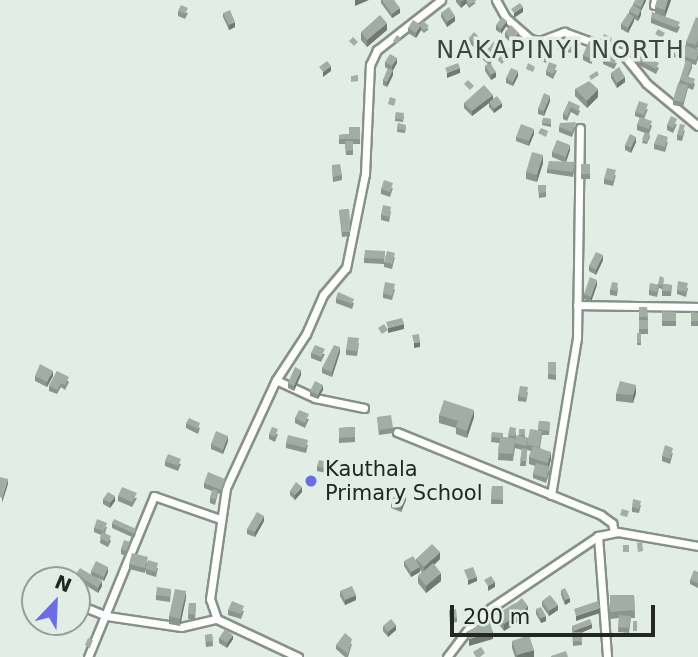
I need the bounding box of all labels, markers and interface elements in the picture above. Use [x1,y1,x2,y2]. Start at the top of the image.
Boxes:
district label: NAKAPINYI NORTH [438,37,684,65]
place label: Kauthala Primary School [325,456,483,506]
marker: Kauthala Primary School [303,473,319,489]
north arrow [21,566,91,636]
text: N [52,570,75,597]
scale bar [453,590,658,634]
text: 200 m [463,605,530,629]

